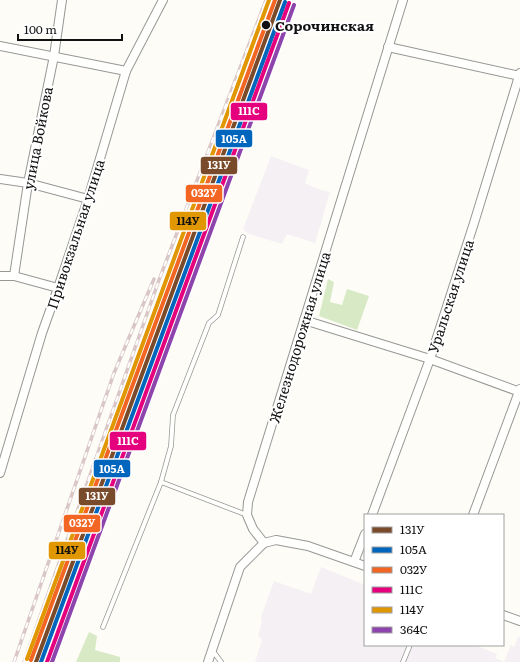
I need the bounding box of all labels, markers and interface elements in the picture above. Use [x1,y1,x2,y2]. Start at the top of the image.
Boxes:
place label: Сорочинская [275,15,374,35]
scale bar [18,16,122,42]
marker: Сорочинская [260,19,272,31]
text: 100 m [24,20,57,38]
street label: улица Войкова [17,84,57,191]
line badge: 111С [230,102,268,121]
text: 111С [238,102,260,118]
line badge: 105А [215,129,253,148]
text: 105А [221,130,247,146]
street label: Привокзальная улица [41,156,109,312]
line badge: 131У [200,156,238,175]
text: 131У [208,156,231,172]
line badge: 032У [185,184,223,203]
text: 032У [191,184,217,200]
line badge: 114У [169,211,207,231]
text: 114У [177,212,200,228]
street label: Уральская улица [422,236,478,355]
street label: Железнодорожная улица [263,248,335,425]
line badge: 111С [109,431,147,451]
text: 111С [117,432,139,448]
line badge: 105А [93,459,131,478]
text: 105А [99,460,125,476]
line badge: 131У [78,487,116,506]
text: 131У [86,487,109,503]
line badge: 032У [63,514,101,533]
text: 032У [69,514,95,530]
legend [364,514,504,646]
text: 131У [400,520,425,538]
text: 105А [400,540,427,558]
line badge: 114У [48,541,86,560]
text: 114У [56,541,79,557]
text: 032У [400,560,428,578]
text: 111С [400,580,423,598]
text: 114У [400,600,425,618]
text: 364С [400,620,428,638]

